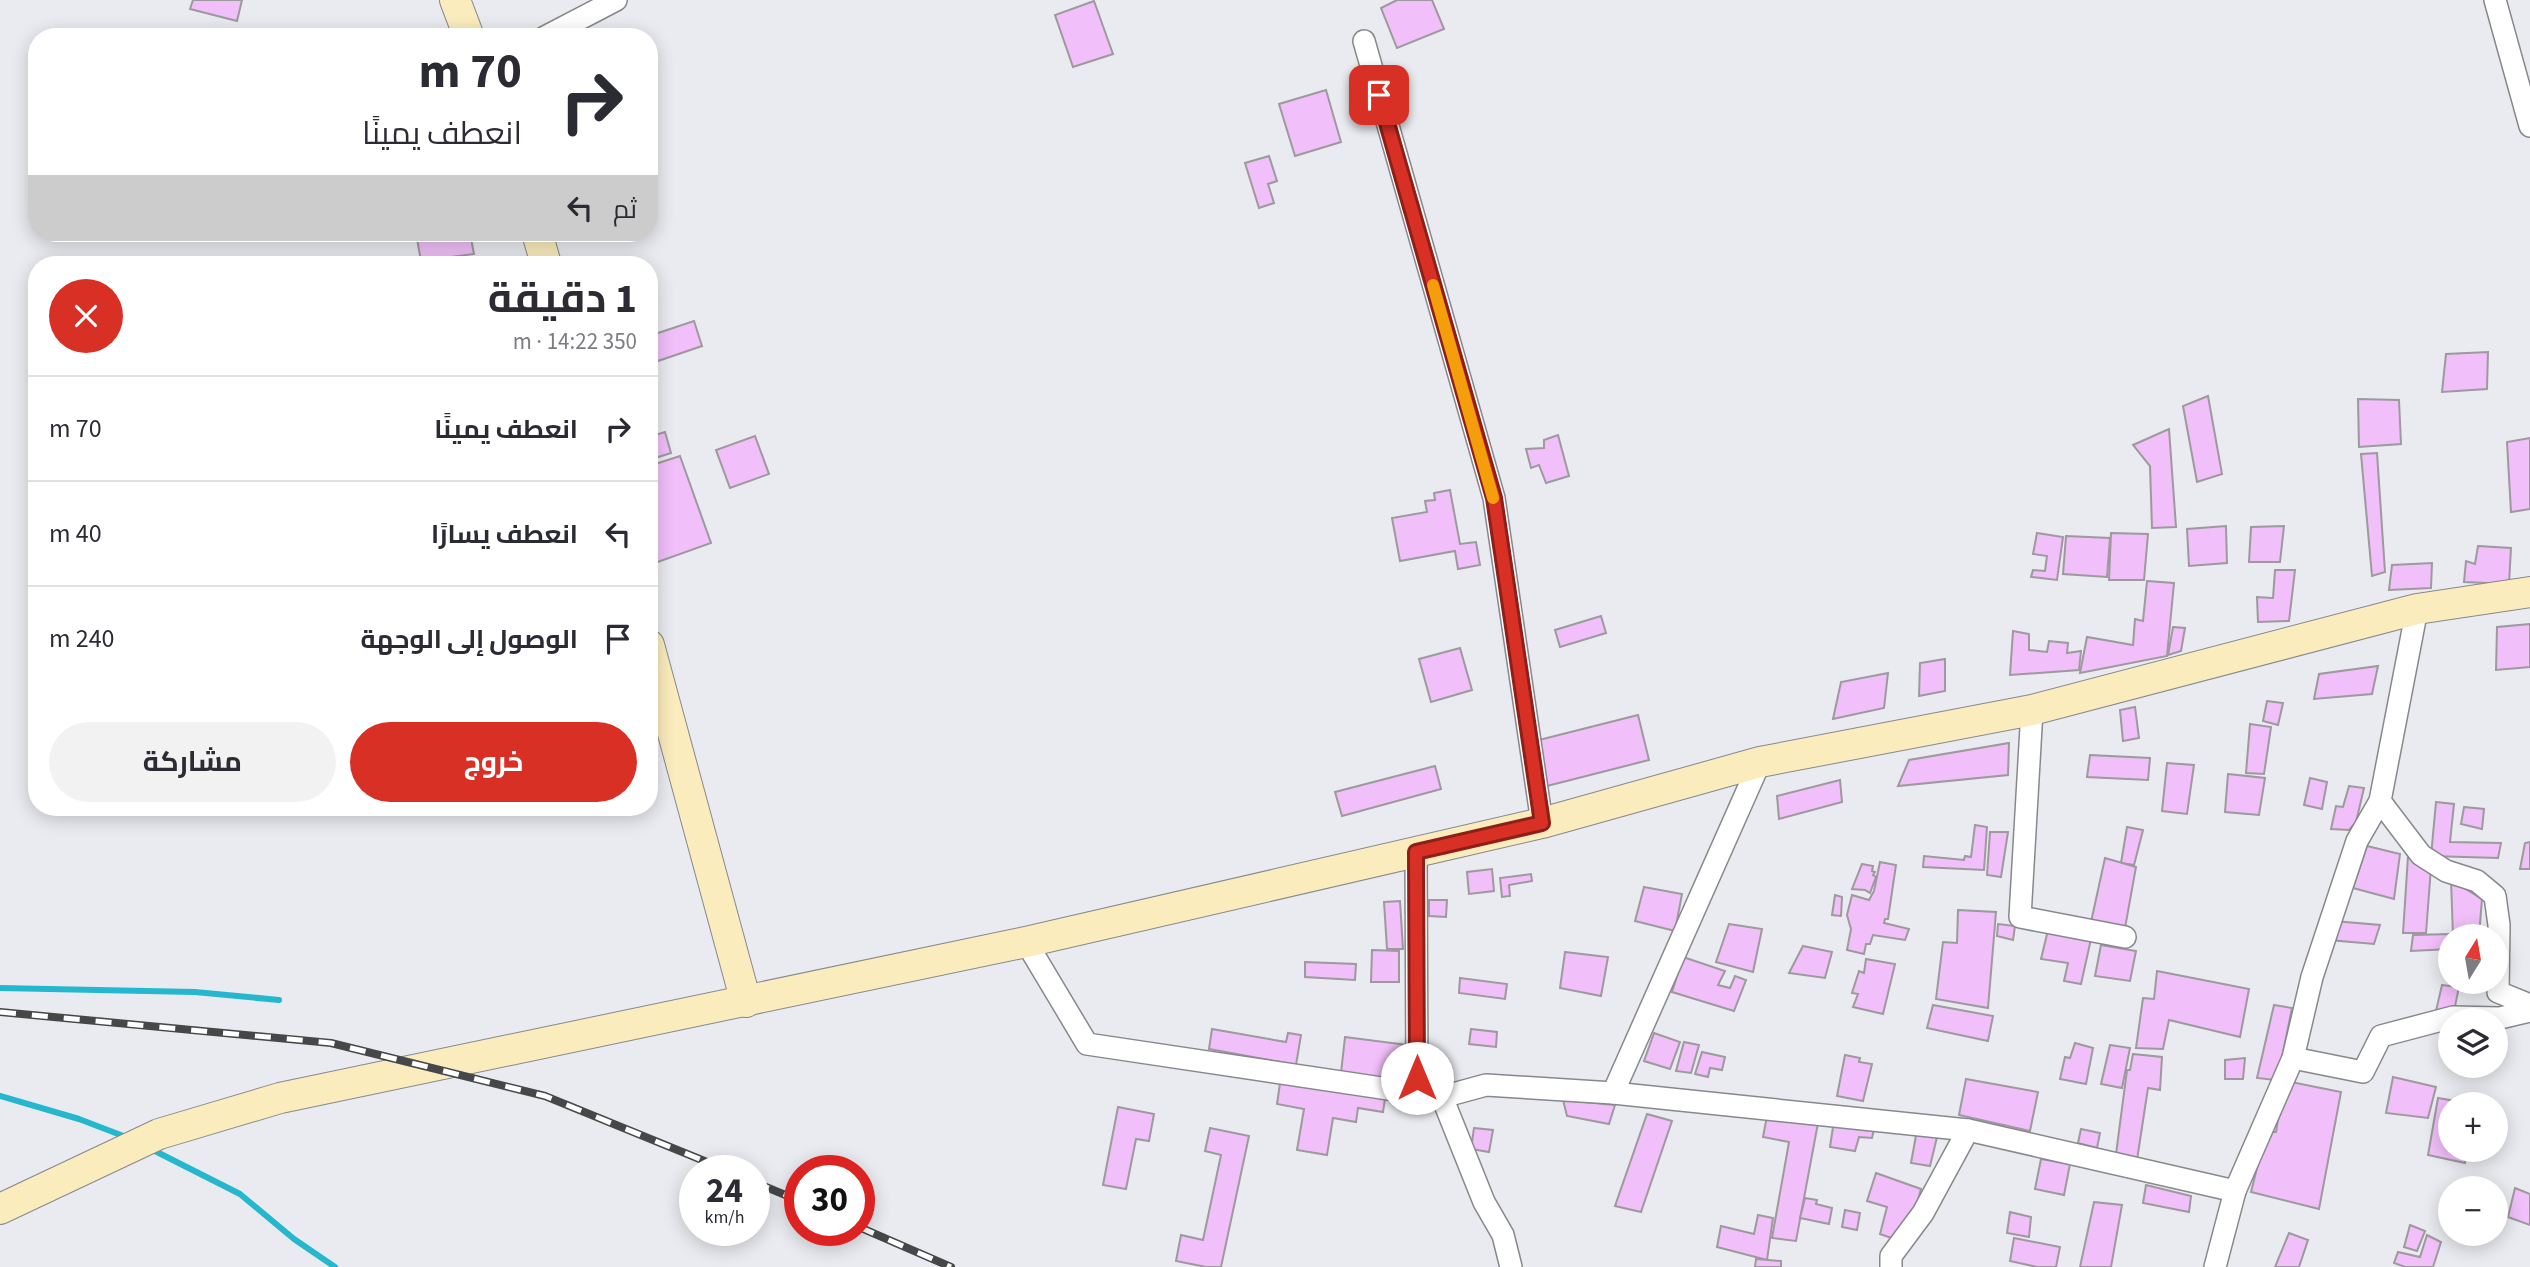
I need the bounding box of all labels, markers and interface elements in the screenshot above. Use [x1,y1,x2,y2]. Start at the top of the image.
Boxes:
text: 70 m [418,37,522,107]
icon: right [546,56,637,147]
pin [1349,65,1409,125]
icon: arrive [1360,76,1398,114]
text: انعطف يمينًا [362,111,522,157]
icon: left [561,189,599,227]
text: ثم [613,191,637,228]
text: 1 دقيقة [488,269,637,329]
button: close [49,279,123,353]
text: 350 m · 14:22 [513,325,637,358]
text: 70 m [49,410,102,447]
icon: right [599,410,637,448]
text: انعطف يمينًا [434,411,578,448]
text: 40 m [49,515,102,552]
icon: left [599,515,637,553]
text: انعطف يسارًا [431,516,578,553]
text: 240 m [49,620,115,657]
icon: arrive [599,620,637,658]
text: الوصول إلى الوجهة [360,621,578,658]
button: مشاركة [49,722,336,802]
button: خروج [350,722,637,802]
north arrow [2438,924,2508,994]
map controls [2438,924,2508,1246]
button: layers [2438,1008,2508,1078]
position arrow [1380,1041,1454,1115]
button: + [2438,1092,2508,1162]
speed limit sign: 30 [784,1155,875,1246]
text: 24 [706,1166,743,1216]
button: − [2438,1176,2508,1246]
text: km/h [705,1205,744,1230]

